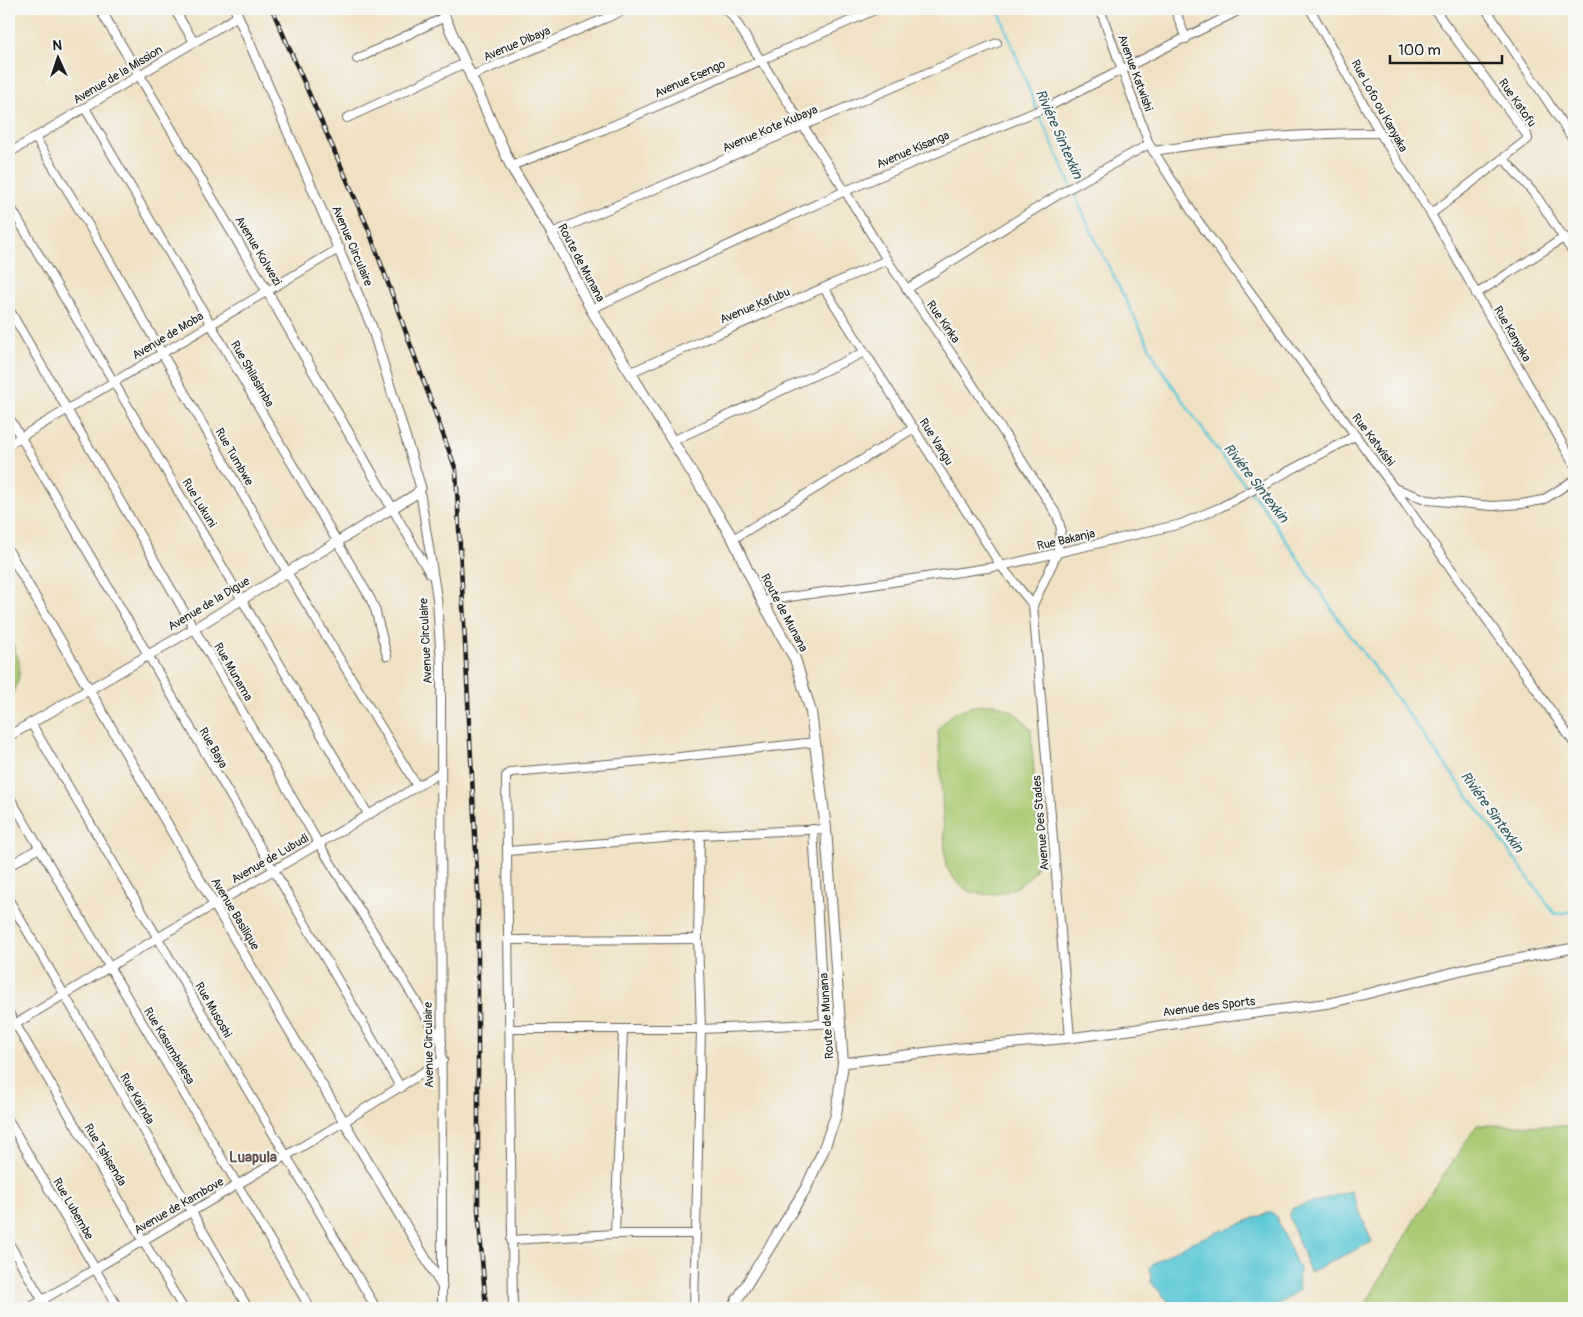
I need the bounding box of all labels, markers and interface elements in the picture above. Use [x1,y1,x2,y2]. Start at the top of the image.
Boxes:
street label: Avenue Dibaya [481,23,553,65]
north arrow [32,32,82,82]
scale bar [1390,32,1503,64]
street label: Avenue Katwishi [1114,33,1156,113]
text: N [52,37,63,54]
text: 100 m [1398,41,1441,60]
street label: Avenue de la Mission [71,42,166,108]
street label: Avenue Esengo [652,56,728,101]
street label: Rue Lofo ou Kanyaka [1347,57,1411,155]
street label: Rue Katofu [1495,76,1539,130]
water label: Riviére Sintexkin [1032,87,1087,182]
street label: Avenue Kote Kubaya [720,102,820,156]
street label: Avenue Kisanga [874,128,952,172]
street label: Avenue Circulaire [328,203,376,289]
street label: Avenue Kolwezi [231,214,285,288]
street label: Route de Munana [554,221,608,305]
street label: Avenue Kafubu [718,285,792,327]
street label: Rue Kinka [923,298,963,346]
street label: Rue Kanyaka [1490,303,1534,365]
street label: Avenue de Moba [130,309,207,363]
street label: Rue Shilasimba [227,338,277,410]
street label: Rue Katwishi [1348,411,1398,469]
street label: Rue Vangu [916,416,956,468]
street label: Rue Tumbwe [211,426,257,489]
water label: Riviére Sintexkin [1220,440,1293,527]
street label: Rue Lukuni [179,476,219,530]
street label: Rue Bakanja [1035,526,1097,554]
street label: Route de Munana [757,571,811,655]
street label: Avenue de la Digue [165,574,253,634]
street label: Avenue Circulaire [416,598,436,684]
street label: Rue Munama [210,640,256,704]
street label: Rue Baya [195,725,231,771]
water label: Riviére Sintexkin [1457,768,1528,857]
street label: Avenue Des Stades [1029,774,1053,871]
street label: Avenue de Lubudi [229,831,311,887]
street label: Avenue Basilique [207,875,263,953]
street label: Route de Munana [816,972,837,1060]
street label: Rue Musoshi [191,980,235,1040]
street label: Avenue des Sports [1162,994,1257,1020]
street label: Avenue Circulaire [421,1002,437,1088]
street label: Rue Kasumbalesa [140,1005,198,1087]
street label: Rue Kaïnda [116,1071,158,1128]
street label: Rue Tshisenda [81,1121,130,1189]
district label: Luapula [229,1148,277,1167]
street label: Avenue de Kambove [131,1174,227,1238]
street label: Rue Lubembe [49,1176,97,1242]

